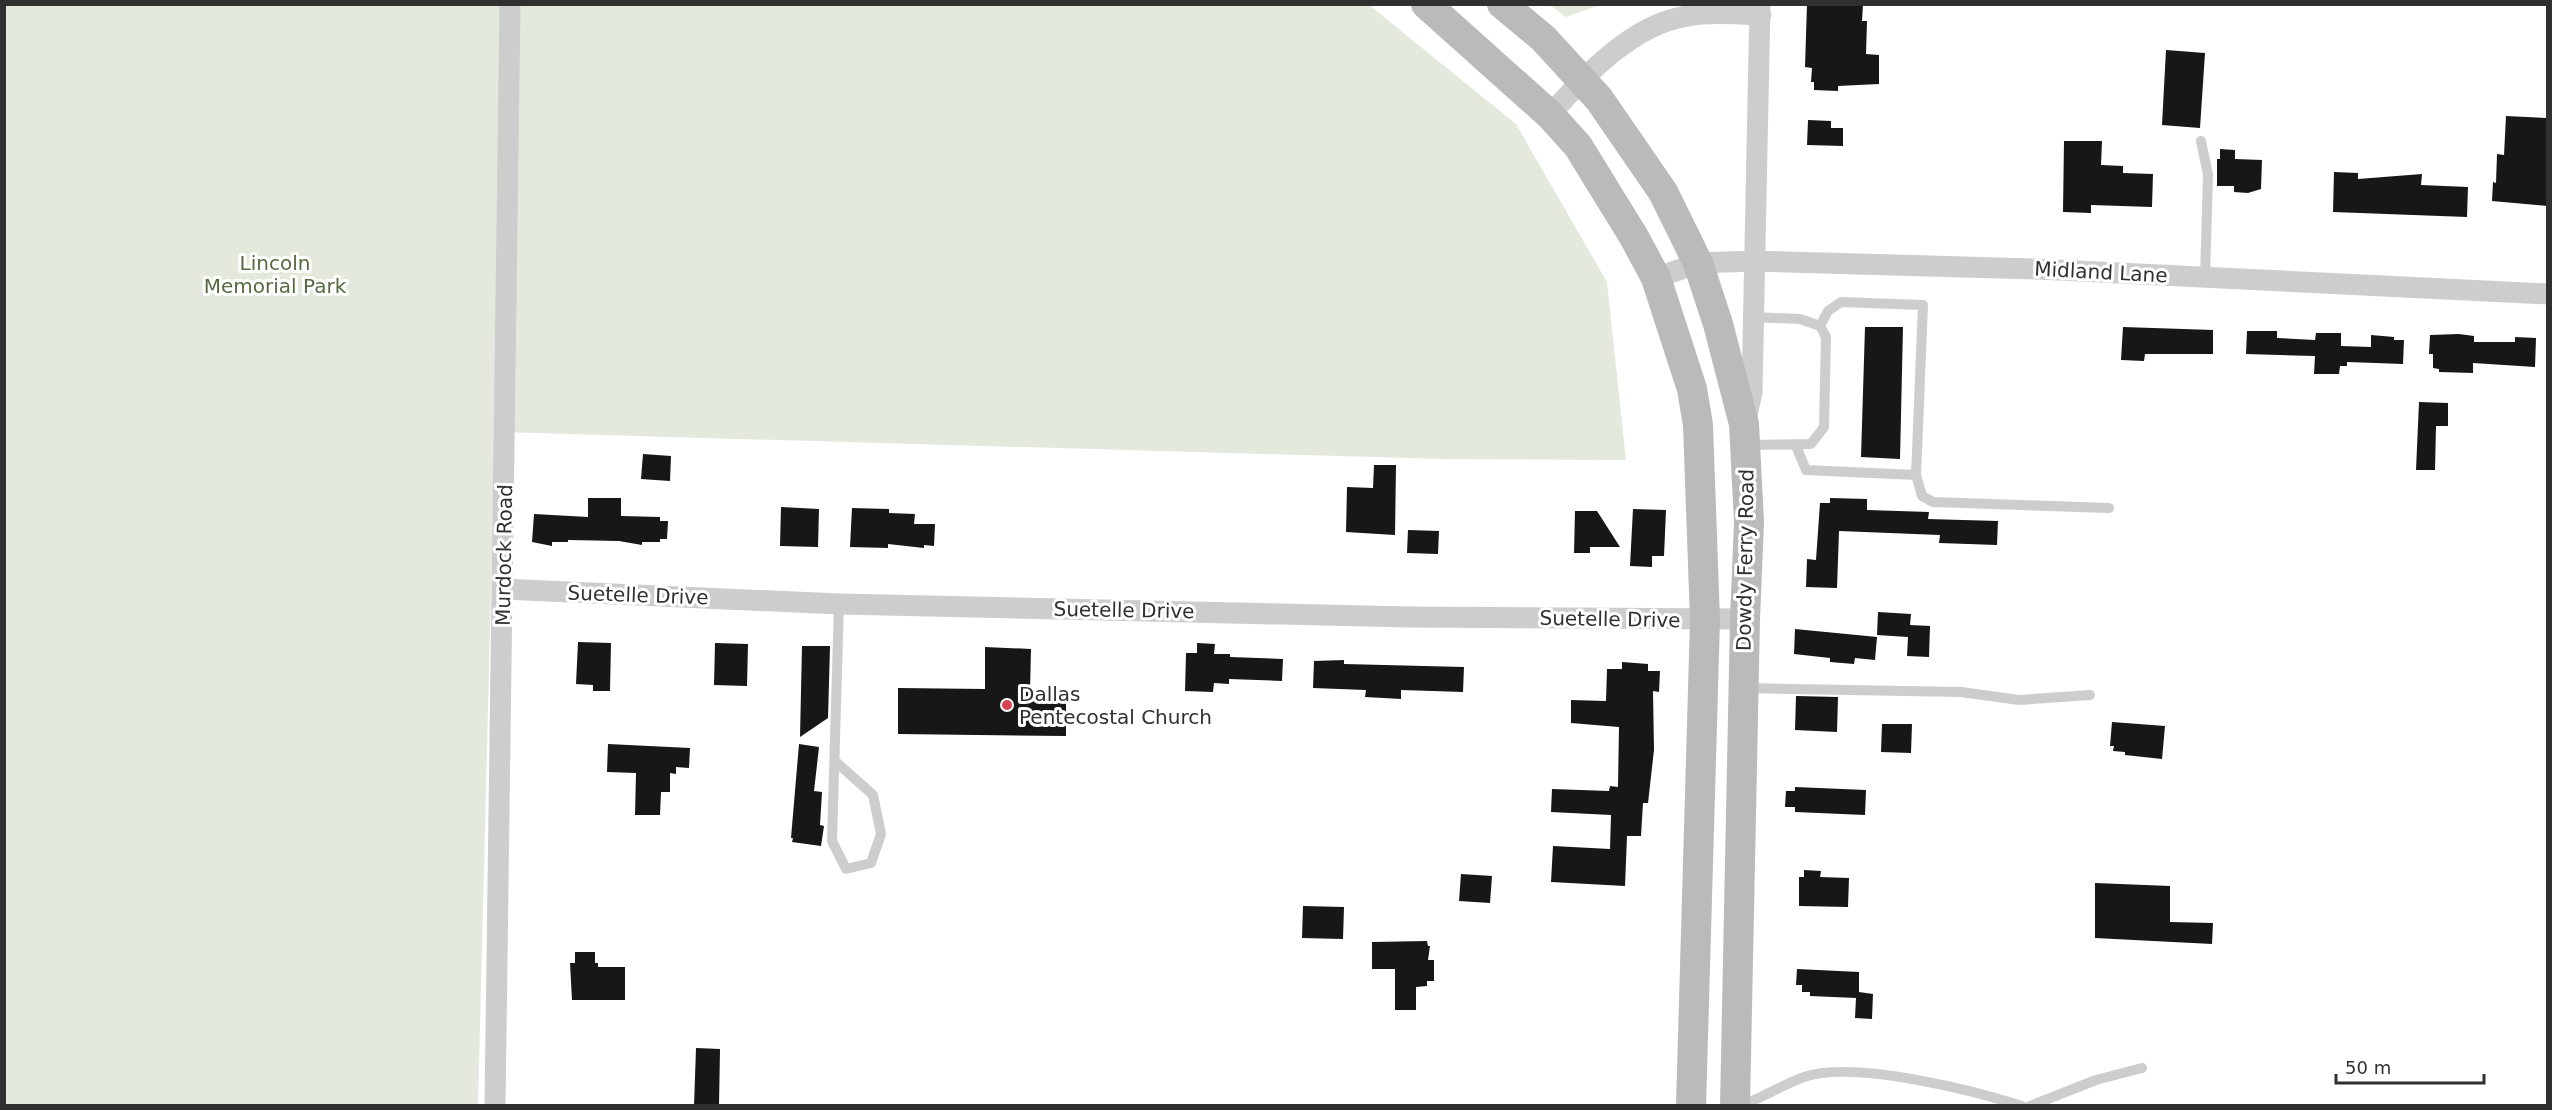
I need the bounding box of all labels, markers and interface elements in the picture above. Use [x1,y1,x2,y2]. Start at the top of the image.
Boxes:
park label: Lincoln Memorial Park [204,251,347,298]
street label: Midland Lane [2034,257,2168,287]
street label: Dowdy Ferry Road [1731,469,1759,651]
street label: Murdock Road [491,484,517,626]
street label: Suetelle Drive [567,581,709,609]
street label: Suetelle Drive [1053,597,1195,623]
street label: Suetelle Drive [1539,606,1681,632]
place label: Dallas Pentecostal Church [1019,682,1212,729]
marker: Dallas Pentecostal Church [1000,698,1014,712]
scale bar [2336,1047,2484,1085]
text: 50 m [2345,1057,2391,1078]

